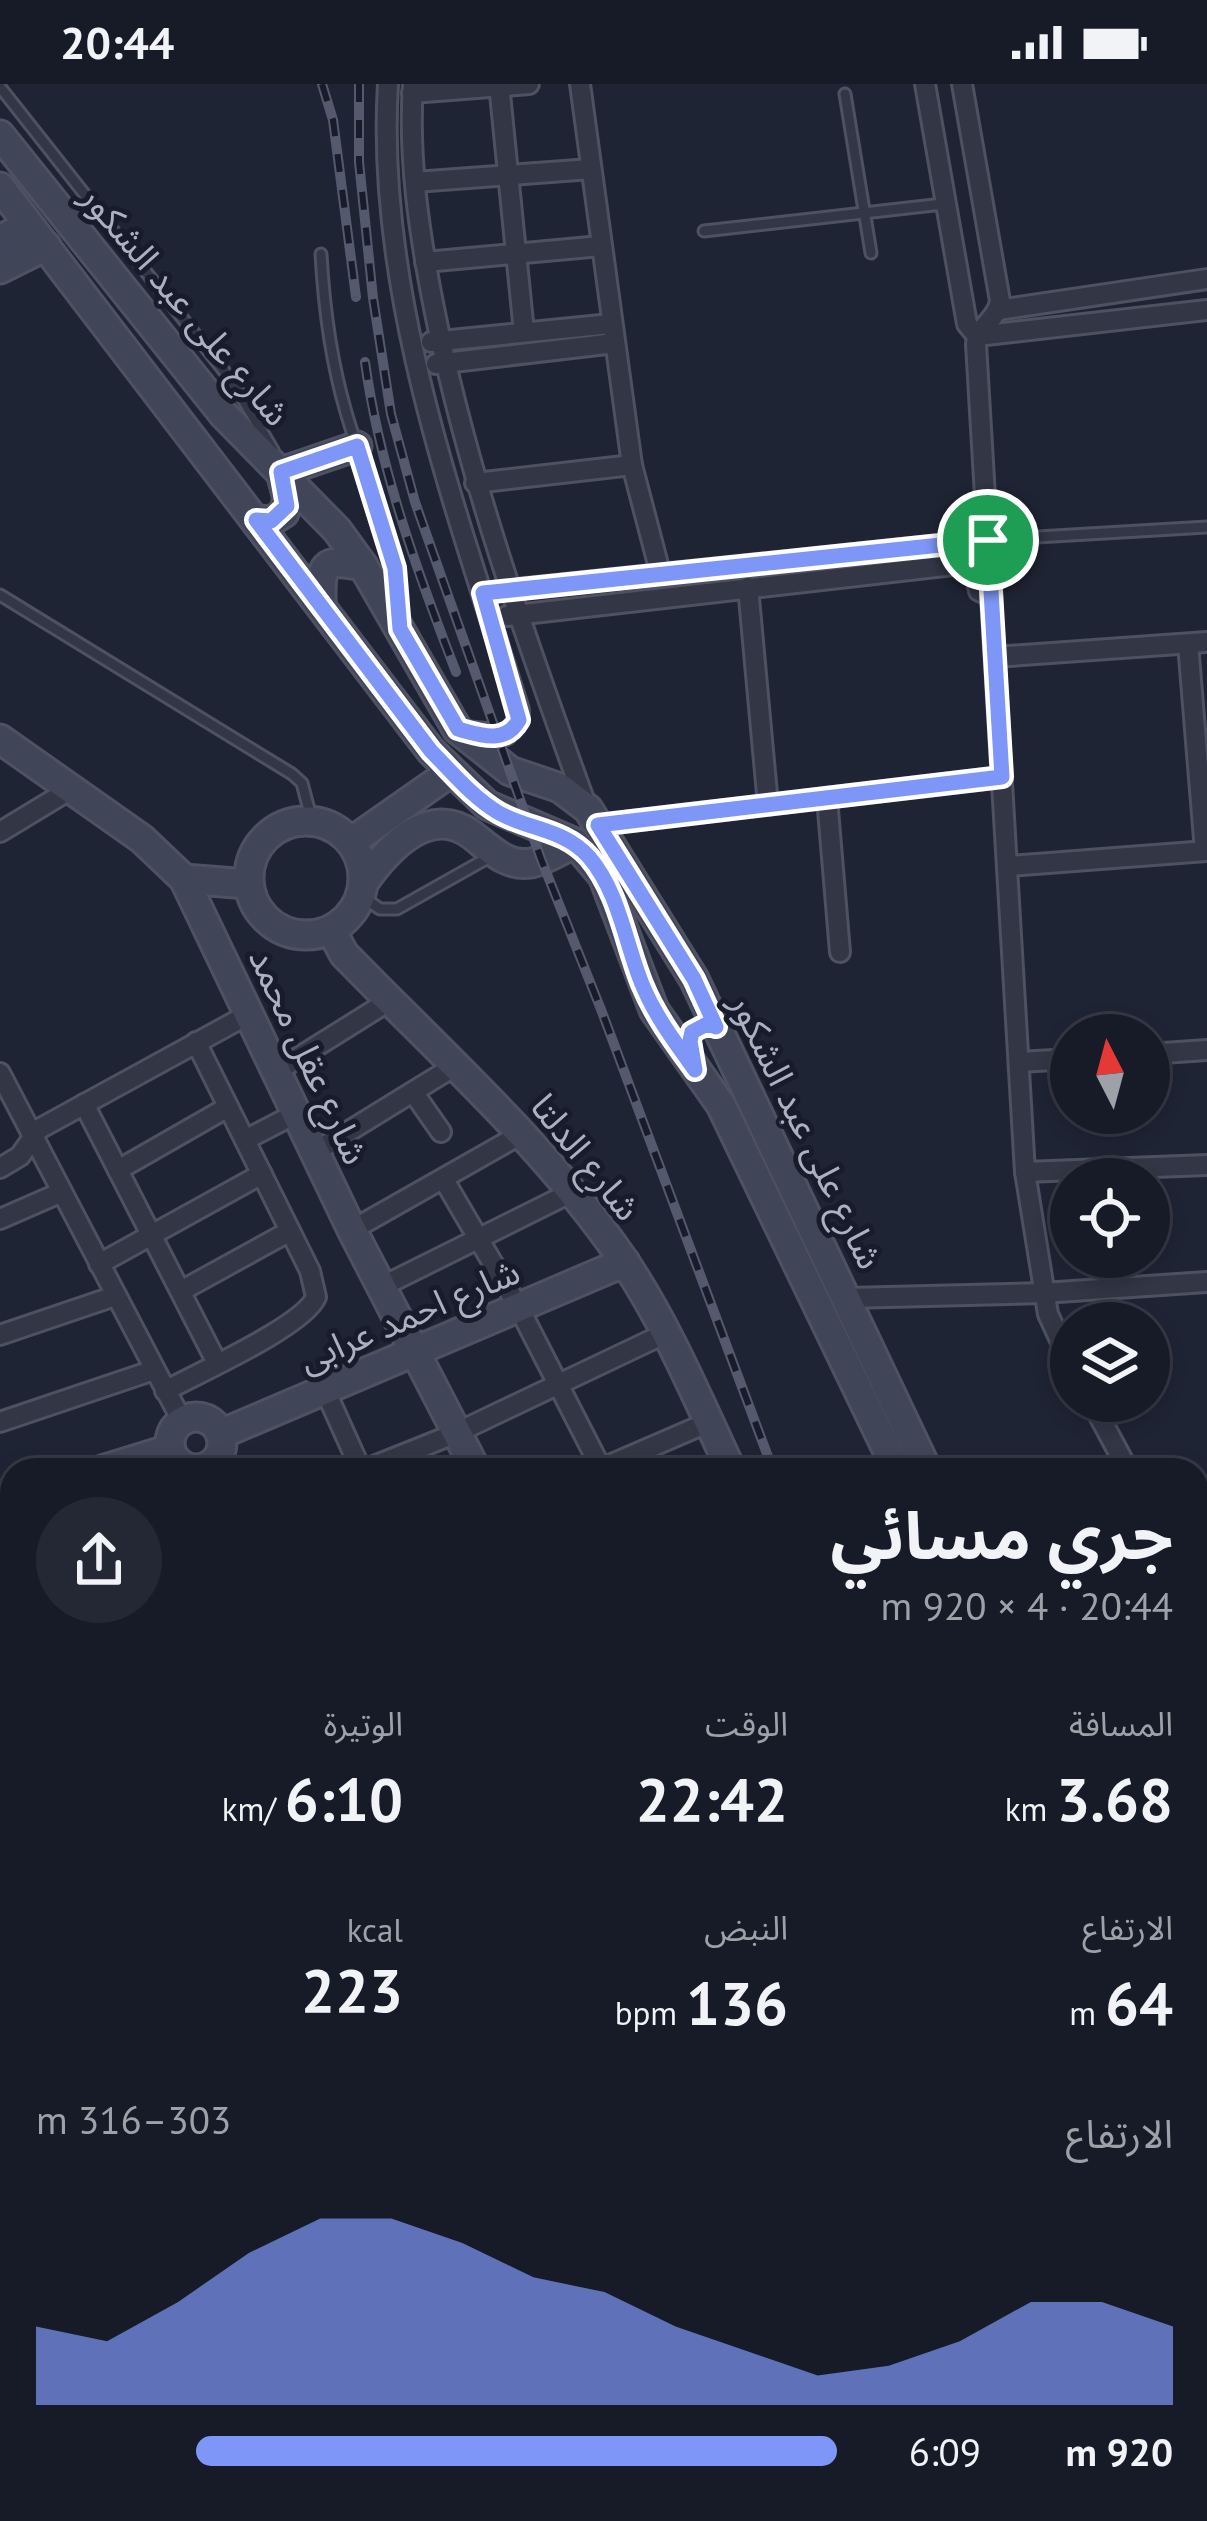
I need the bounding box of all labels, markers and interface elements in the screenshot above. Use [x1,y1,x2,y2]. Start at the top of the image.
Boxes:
text: 20:44 [60,13,174,71]
street label: شارع على عبد الشكور [68,173,301,438]
pin [937,489,1039,591]
icon: arrive [955,507,1021,573]
street label: شارع عقل محمد [235,940,380,1173]
street label: شارع على عبد الشكور [716,984,895,1278]
north arrow [1050,1014,1170,1134]
map controls [1050,1014,1170,1422]
street label: شارع الدلتا [518,1084,652,1232]
button: locate [1050,1158,1170,1278]
street label: شارع احمد عرابى [291,1247,528,1386]
button: layers [1050,1302,1170,1422]
text: جري مسائي [831,1492,1173,1577]
button: share [36,1497,162,1623]
text: 20:44 · 4 × 920 m [881,1580,1173,1631]
text: الوتيرة [324,1702,403,1745]
text: الوقت [705,1702,788,1745]
text: المسافة [1069,1702,1173,1745]
text: 6:10 [285,1760,403,1838]
text: 22:42 [636,1760,788,1838]
text: 3.68 [1056,1760,1173,1838]
text: /km [222,1787,285,1830]
text: km [1005,1787,1056,1830]
text: النبض [704,1906,788,1949]
text: الارتفاع [1082,1906,1173,1949]
text: kcal [347,1908,403,1951]
text: 223 [301,1951,403,2029]
text: 136 [686,1964,788,2042]
text: 64 [1105,1964,1173,2042]
text: bpm [615,1991,686,2034]
text: m [1069,1991,1105,2034]
text: 303–316 m [36,2094,231,2145]
text: الارتفاع [1066,2108,1173,2159]
text: 6:09 [909,2426,981,2477]
text: 920 m [1065,2426,1173,2477]

